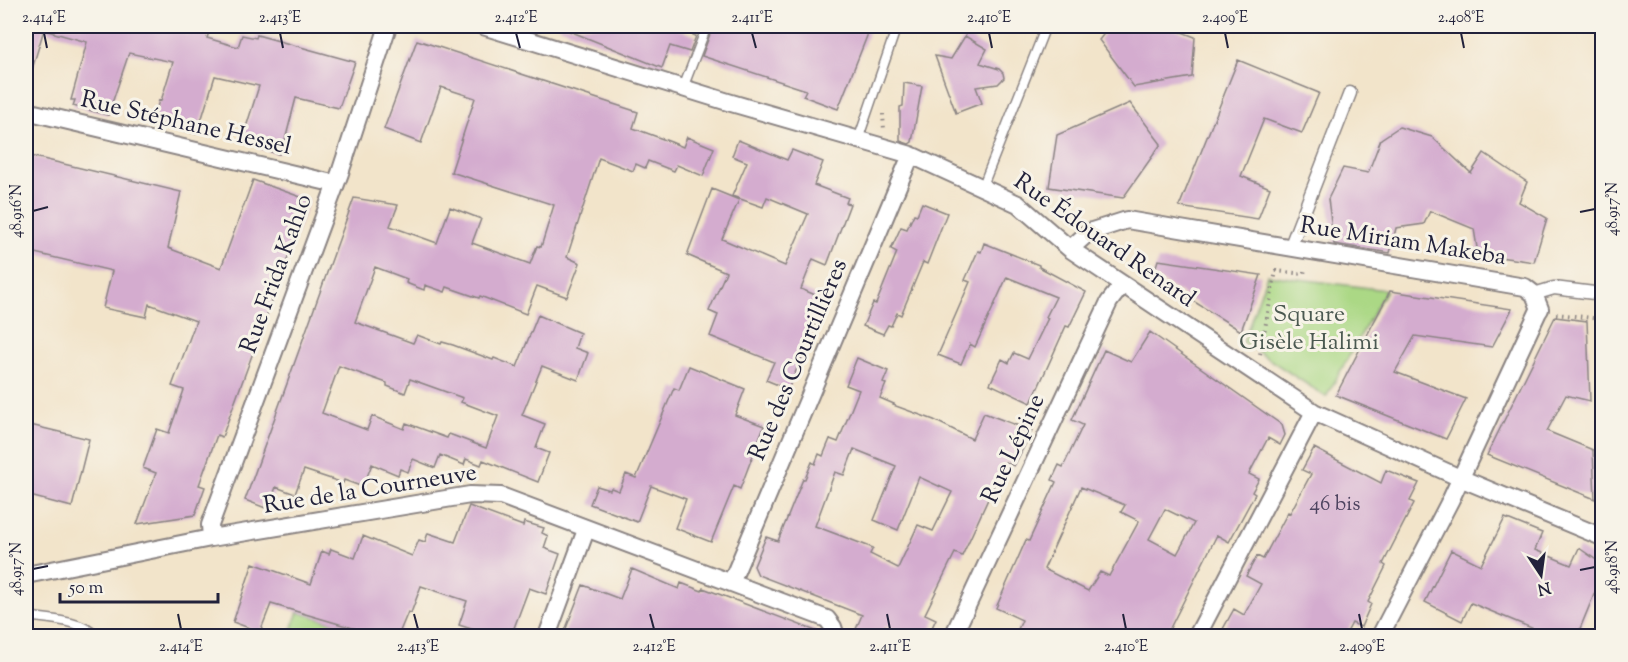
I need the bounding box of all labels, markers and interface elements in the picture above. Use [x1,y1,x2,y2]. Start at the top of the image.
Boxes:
text: 2.414°E [22,8,66,29]
text: 2.413°E [259,8,301,29]
text: 2.412°E [494,8,538,29]
text: 2.411°E [731,8,773,29]
text: 2.410°E [967,8,1011,29]
text: 2.409°E [1202,8,1248,29]
text: 2.408°E [1438,8,1484,29]
street label: Rue Stéphane Hessel [77,83,295,165]
street label: Rue Édouard Renard [1006,165,1202,317]
text: 48.917°N [1603,182,1624,236]
text: 48.916°N [7,184,28,238]
street label: Rue Frida Kahlo [232,190,322,358]
street label: Rue Miriam Makeba [1298,209,1508,275]
street label: Rue des Courtillières [741,254,857,466]
park label: Square Gisèle Halimi [1239,298,1379,360]
street label: Rue Lépine [974,389,1054,509]
street label: Rue de la Courneuve [261,456,479,524]
house number: 46 bis [1309,490,1361,520]
text: 48.918°N [1603,540,1624,594]
text: 48.917°N [7,542,28,596]
north arrow [1511,545,1571,605]
scale bar [60,566,218,604]
text: N [1535,575,1553,600]
text: 50 m [68,576,104,602]
text: 2.414°E [159,637,203,658]
text: 2.413°E [397,637,439,658]
text: 2.412°E [632,637,676,658]
text: 2.411°E [869,637,911,658]
text: 2.410°E [1104,637,1148,658]
text: 2.409°E [1339,637,1385,658]

